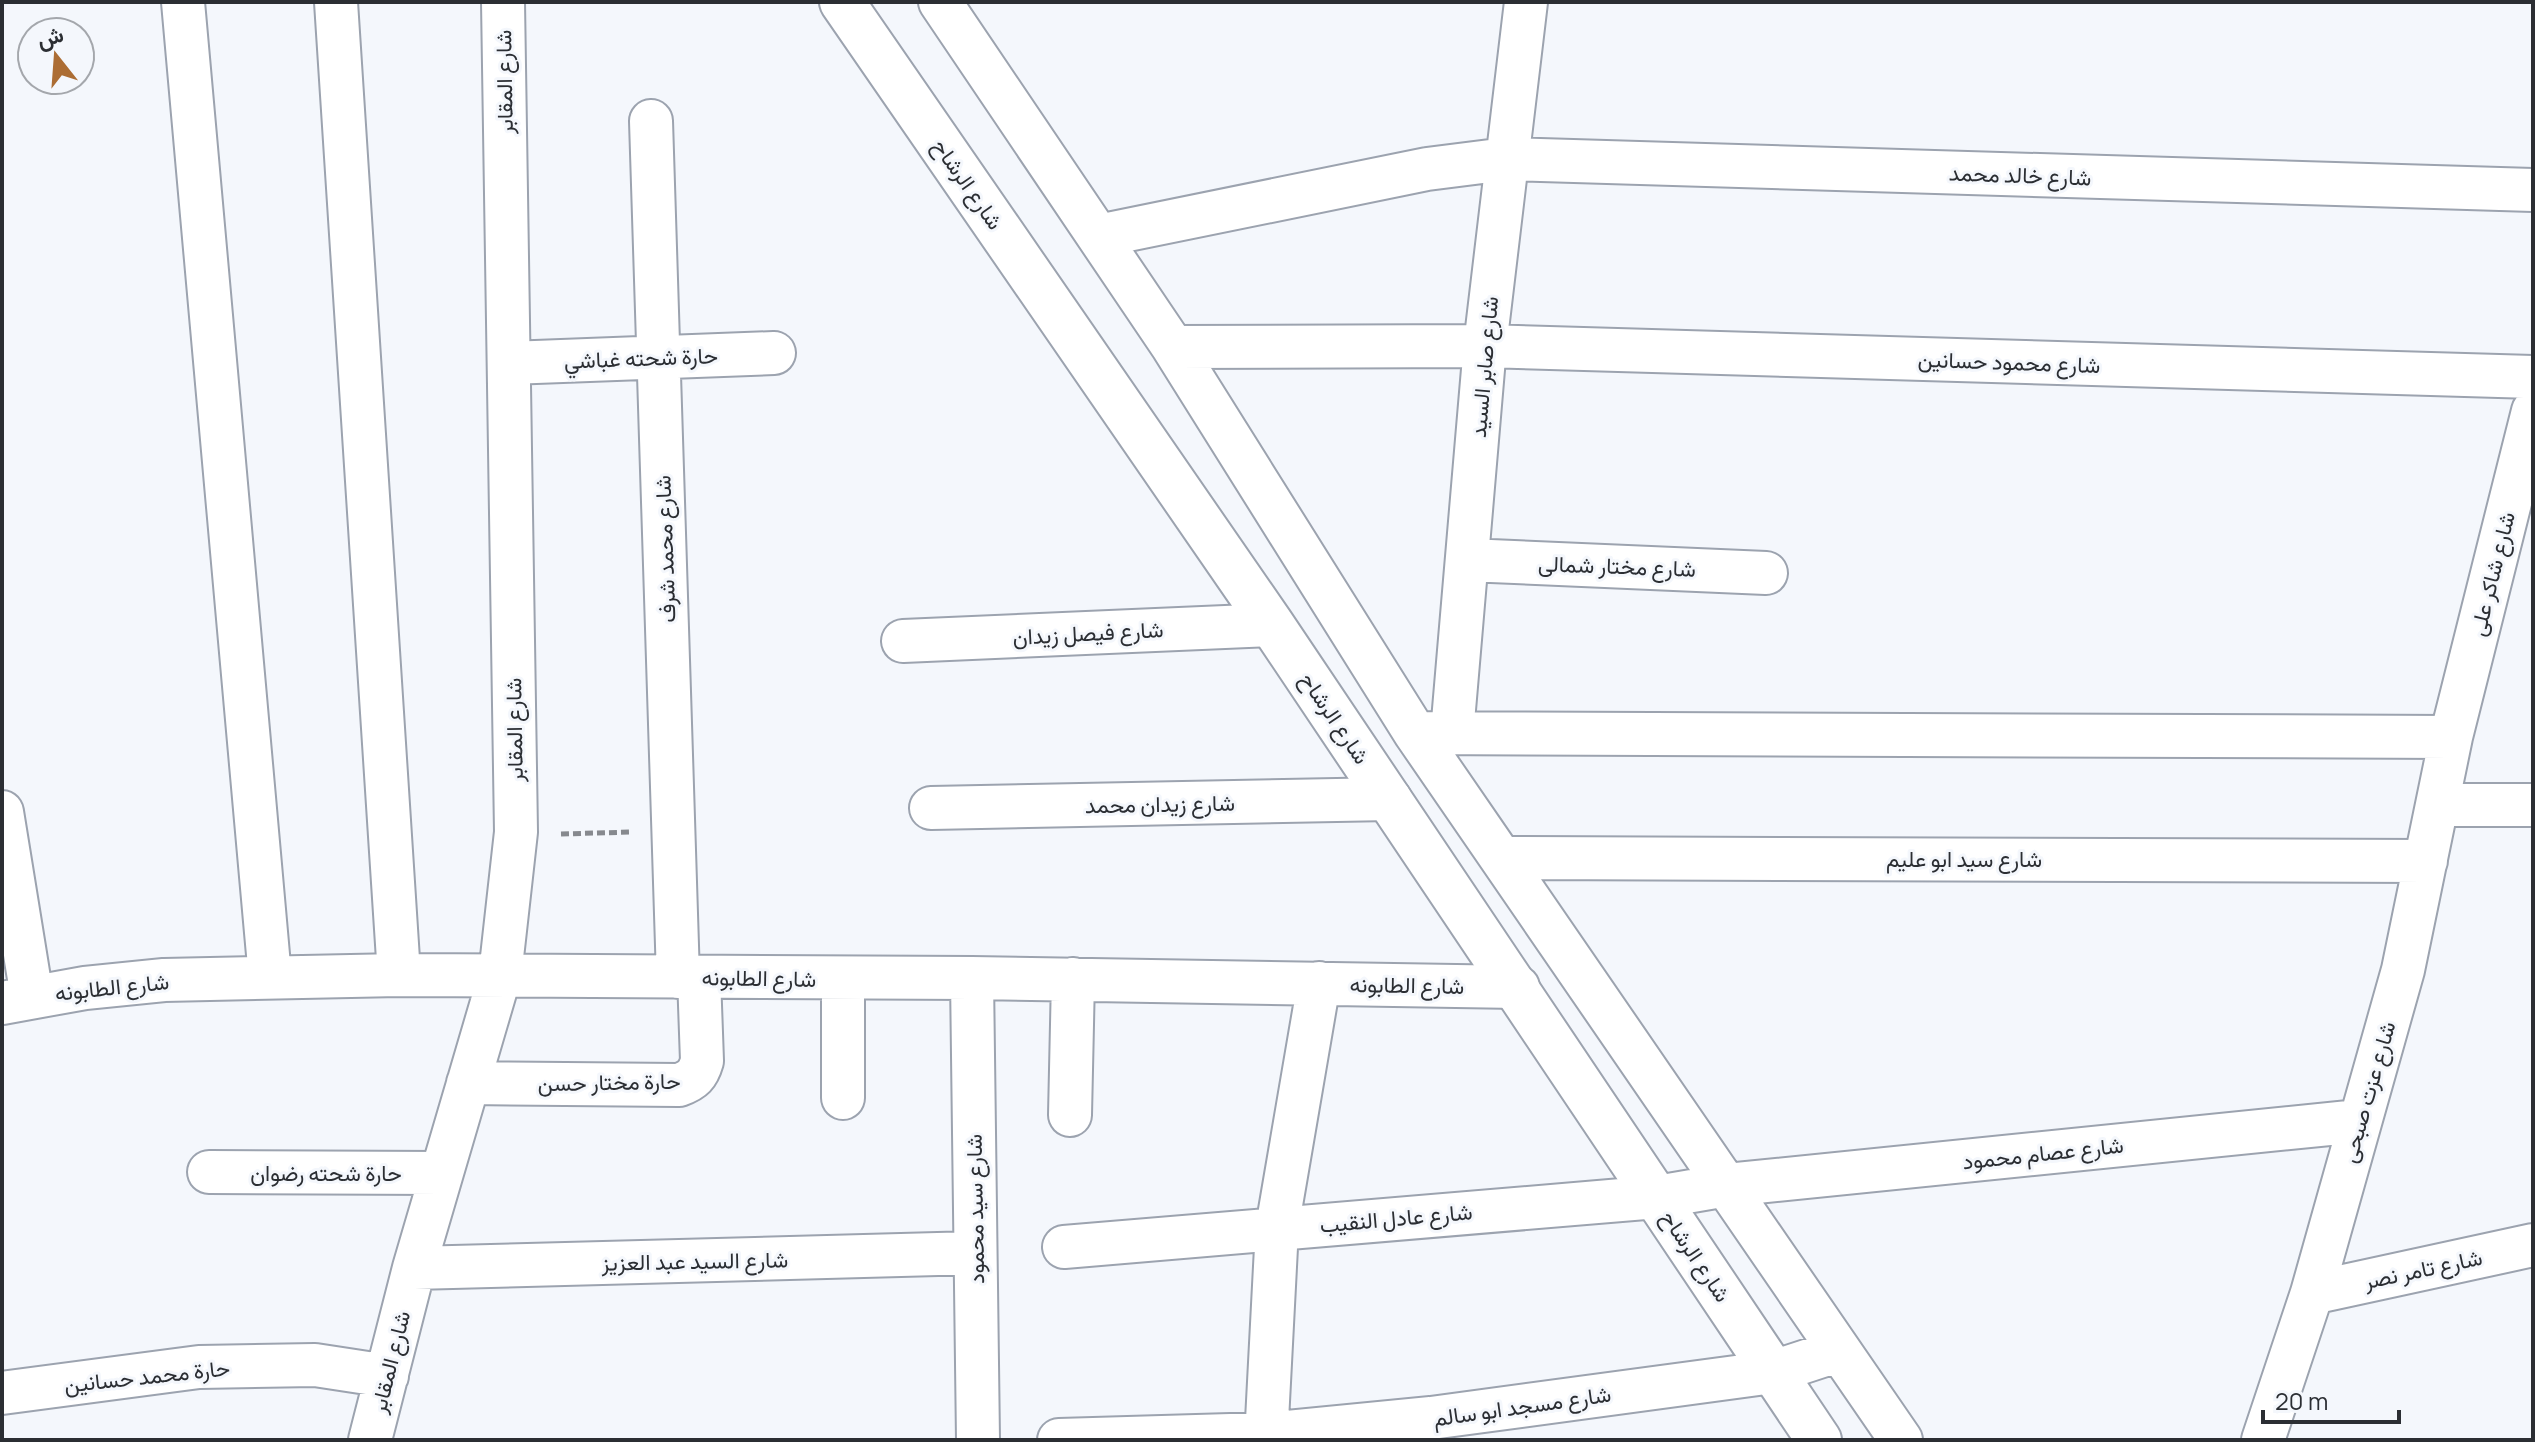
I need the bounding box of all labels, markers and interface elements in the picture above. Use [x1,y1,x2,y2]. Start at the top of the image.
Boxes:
north arrow [16,16,96,96]
text: ش [33,19,67,55]
street label: شارع المقابر [488,30,520,135]
street label: شارع الرشاح [926,133,1010,235]
street label: شارع خالد محمد [1948,158,2092,192]
street label: شارع صابر السيد [1463,295,1505,439]
street label: حارة شحته غباشي [564,340,719,380]
street label: شارع محمود حسانين [1917,344,2101,380]
street label: شارع محمد شرف [647,475,683,623]
street label: شارع شاكر على [2462,509,2522,639]
street label: شارع مختار شمالى [1538,548,1696,584]
street label: شارع فيصل زيدان [1012,614,1164,652]
street label: شارع الرشاح [1293,666,1377,770]
street label: شارع المقابر [498,678,530,783]
street label: شارع زيدان محمد [1085,788,1235,820]
street label: شارع سيد ابو عليم [1886,844,2042,874]
street label: شارع الطابونه [701,962,817,994]
street label: شارع الطابونه [53,966,171,1008]
street label: شارع الطابونه [1349,969,1465,1001]
street label: شارع عزت صبحى [2333,1018,2403,1166]
street label: حارة مختار حسن [537,1066,681,1098]
street label: شارع عصام محمود [1961,1130,2125,1176]
street label: شارع سيد محمود [959,1134,991,1284]
street label: حارة شحته رضوان [250,1158,402,1188]
street label: شارع عادل النقيب [1318,1196,1474,1240]
street label: شارع الرشاح [1654,1204,1738,1308]
street label: شارع تامر نصر [2360,1242,2485,1296]
street label: شارع السيد عبد العزيز [600,1244,789,1278]
street label: شارع المقابر [363,1308,417,1417]
street label: حارة محمد حسانين [63,1352,231,1400]
scale bar [2263,1374,2399,1424]
street label: شارع مسجد ابو سالم [1431,1379,1613,1433]
text: 20 m [2275,1384,2328,1417]

